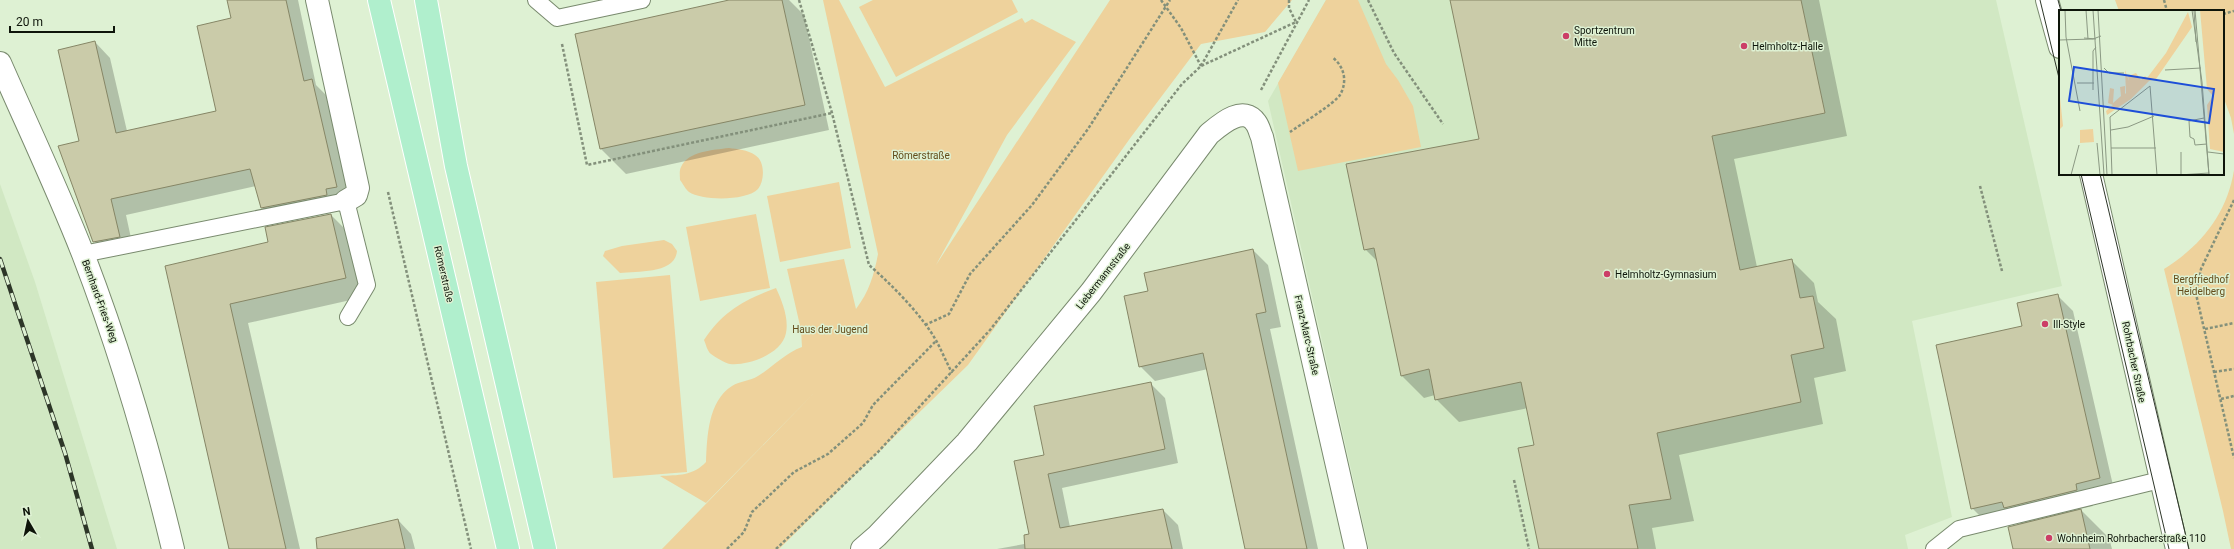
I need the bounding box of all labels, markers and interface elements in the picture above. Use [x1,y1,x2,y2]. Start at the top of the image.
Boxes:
scale bar [10,8,114,34]
inset map [2059,10,2224,175]
text: 20 m [16,15,43,29]
place label: Sportzentrum Mitte [1574,25,1635,48]
marker: Sportzentrum Mitte [1561,31,1571,41]
marker: Helmholtz-Halle [1739,41,1749,51]
place label: Helmholtz-Halle [1752,41,1823,52]
park label: Römerstraße [892,150,950,161]
street label: Liebermannstraße [1074,241,1132,311]
street label: Römerstraße [432,245,456,303]
street label: Bernhard-Fries-Weg [80,258,120,344]
marker: Helmholtz-Gymnasium [1602,269,1612,279]
place label: Helmholtz-Gymnasium [1615,269,1717,280]
park label: Bergfriedhof Heidelberg [2173,274,2229,297]
street label: Franz-Marc-Straße [1292,294,1322,376]
marker: Ill-Style [2040,319,2050,329]
place label: Ill-Style [2053,319,2085,330]
street label: Rohrbacher Straße [2120,320,2148,404]
park label: Haus der Jugend [792,324,868,335]
north arrow [8,501,48,541]
text: N [22,505,32,519]
marker: Wohnheim Rohrbacherstraße 110 [2044,533,2054,543]
place label: Wohnheim Rohrbacherstraße 110 [2057,533,2206,544]

